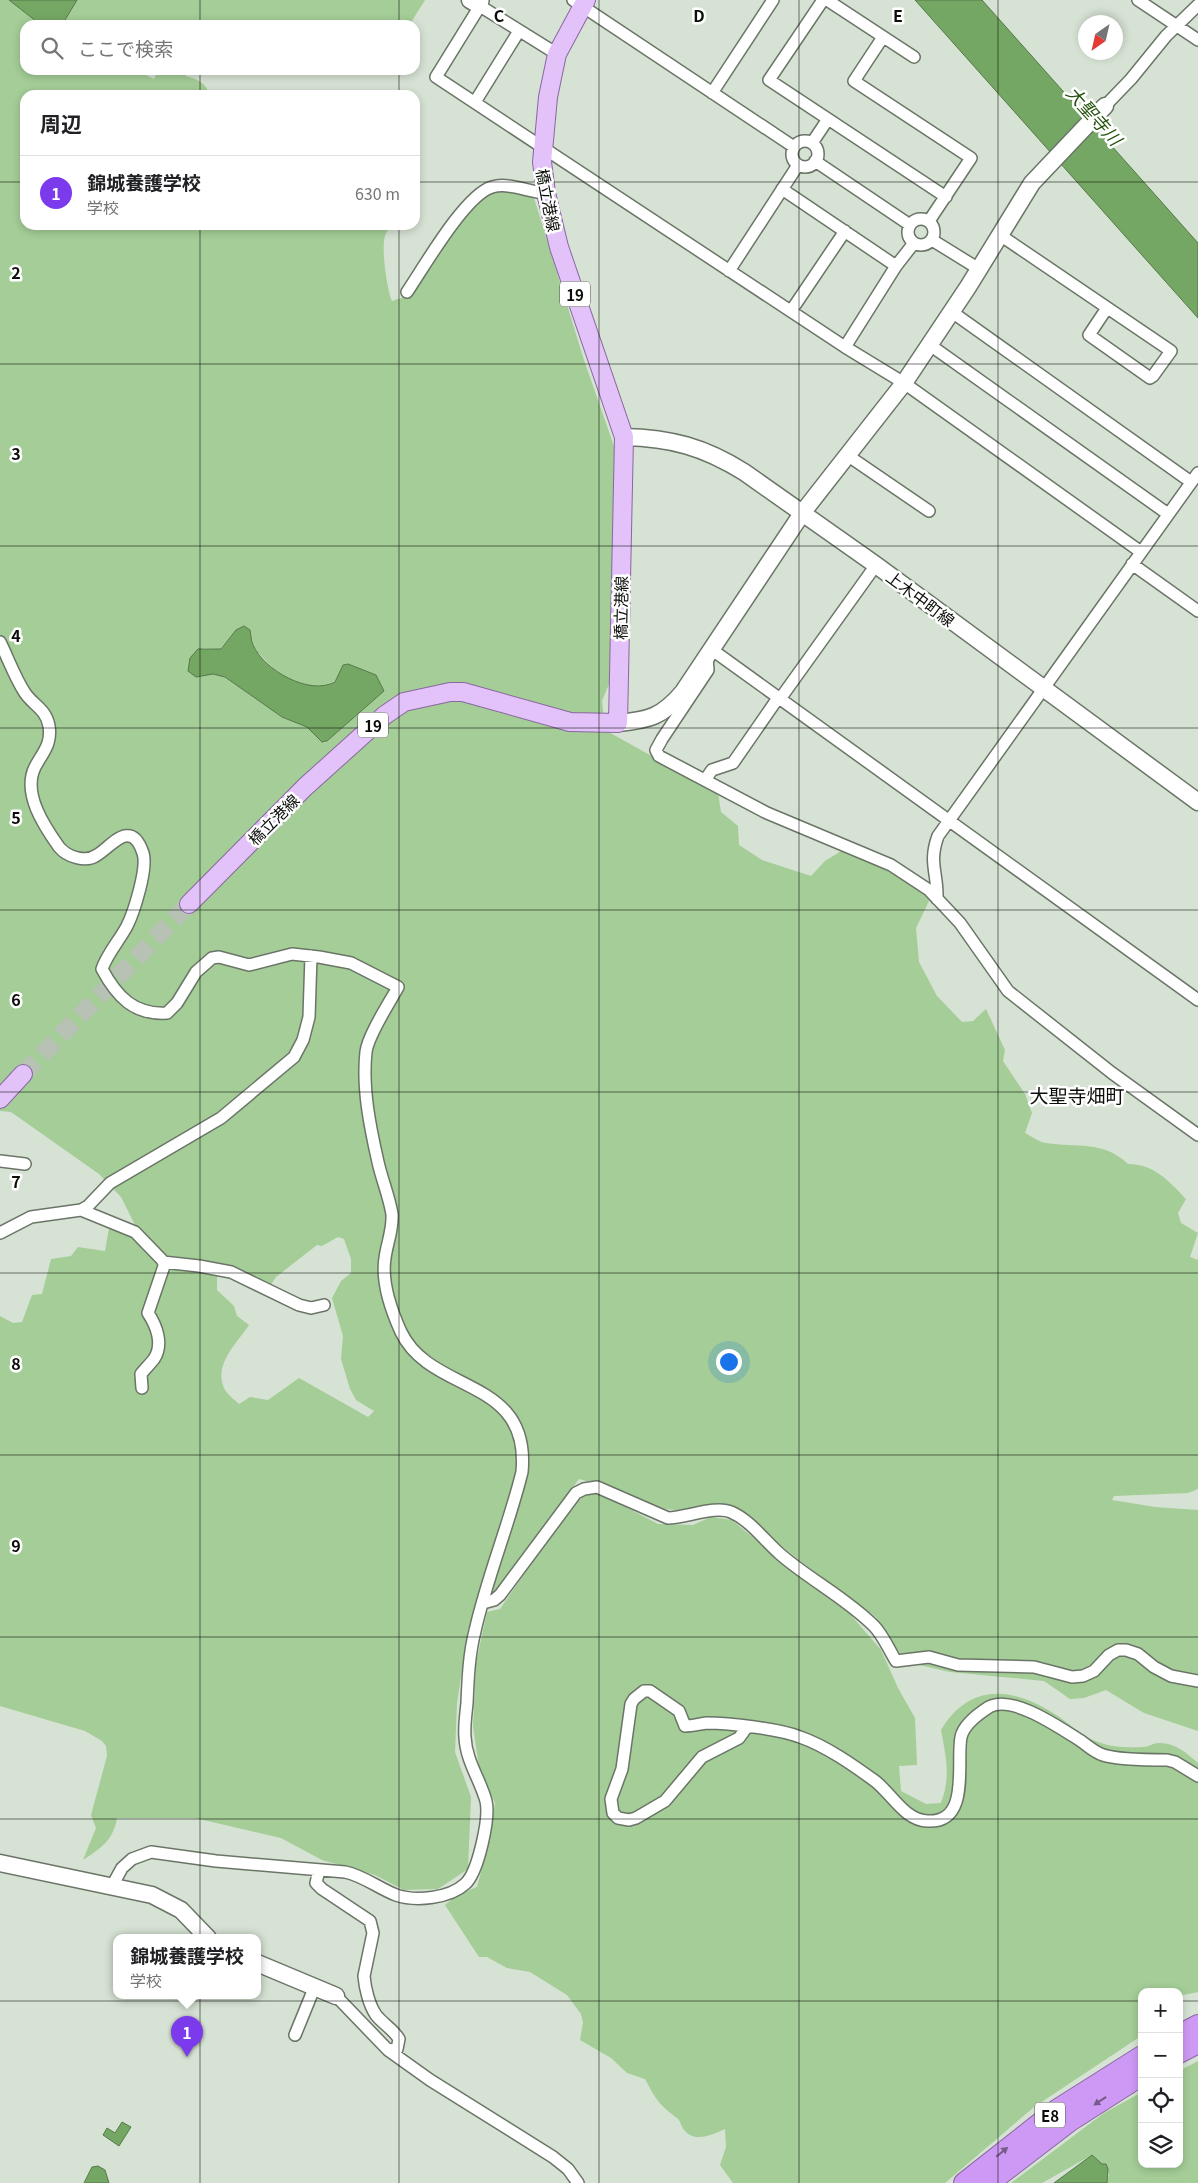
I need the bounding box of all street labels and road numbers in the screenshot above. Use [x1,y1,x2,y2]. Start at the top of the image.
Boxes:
street label: 橋立港線 [531,166,567,234]
road number: 19 [560,282,590,306]
street label: 上木中町線 [882,564,960,632]
street label: 橋立港線 [607,576,633,640]
road number: 19 [358,712,388,738]
street label: 橋立港線 [242,788,304,850]
road number: E8 [1035,2102,1065,2128]

